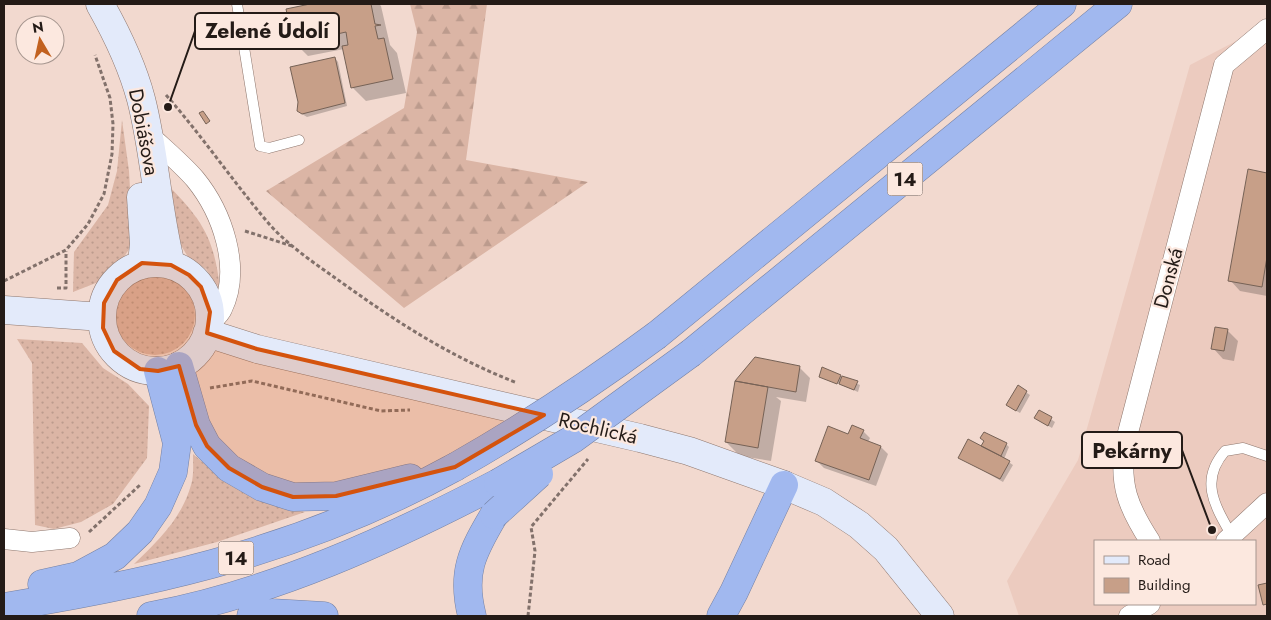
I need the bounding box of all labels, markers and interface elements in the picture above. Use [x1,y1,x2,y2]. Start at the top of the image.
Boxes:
callout: Zelené Údolí [195,13,339,49]
north arrow [15,15,65,65]
text: N [31,16,45,38]
text: Zelené Údolí [205,16,330,46]
street label: Dobiášova [121,86,166,178]
road number: 14 [888,162,922,195]
street label: Donská [1147,245,1190,312]
street label: Rochlická [556,405,640,452]
callout: Pekárny [1082,432,1182,468]
text: Pekárny [1092,436,1173,466]
legend [1094,540,1256,605]
road number: 14 [218,542,254,574]
text: Road [1138,549,1170,571]
text: Building [1138,574,1190,596]

